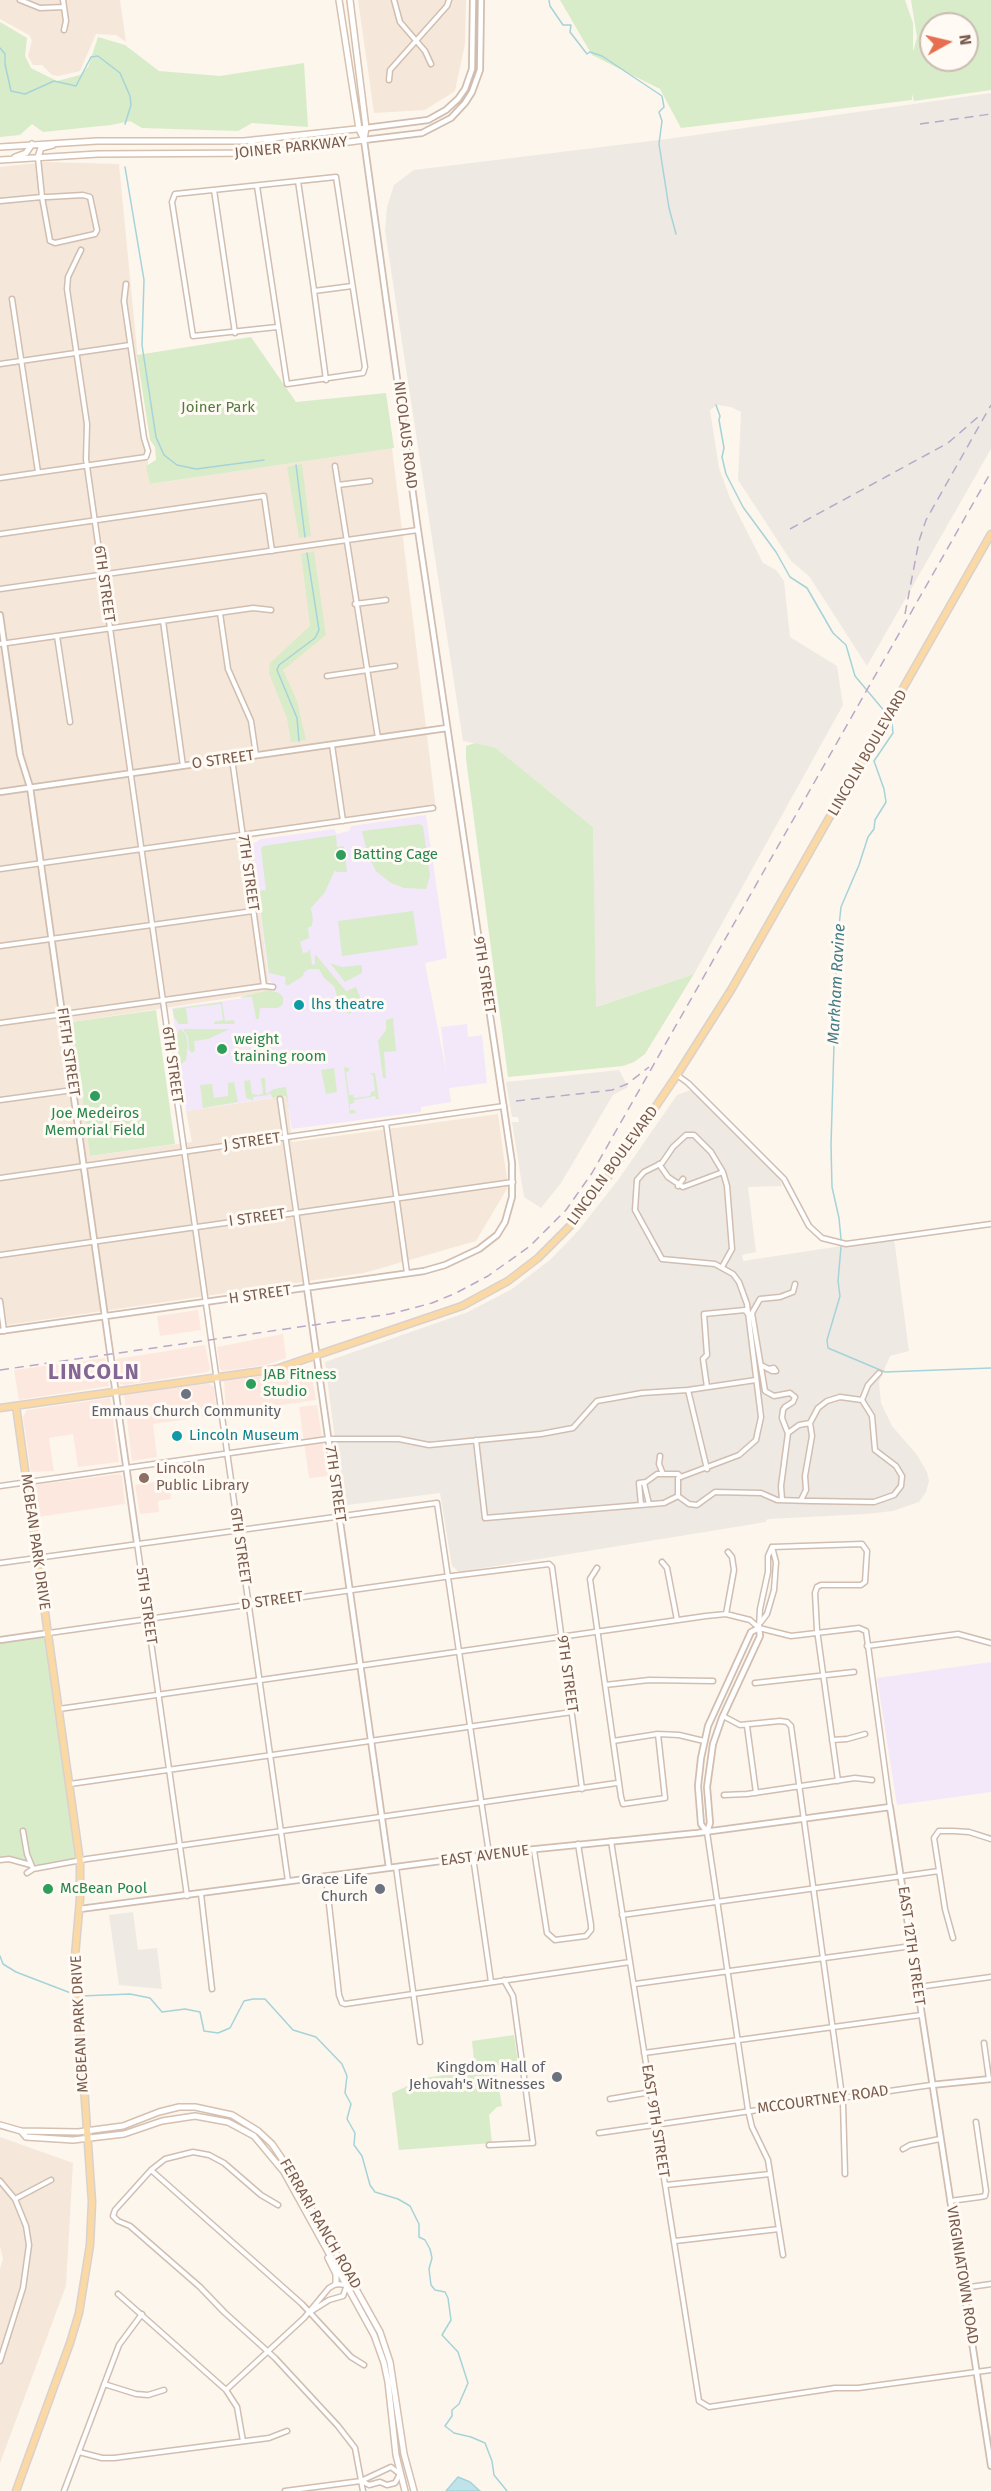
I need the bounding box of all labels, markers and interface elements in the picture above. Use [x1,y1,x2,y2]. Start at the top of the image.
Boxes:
north arrow [919,12,979,72]
text: N [955,33,975,46]
street label: JOINER PARKWAY [234,133,348,163]
street label: NICOLAUS ROAD [389,380,421,490]
park label: Joiner Park [181,399,255,417]
street label: 6TH STREET [90,544,118,624]
street label: LINCOLN BOULEVARD [825,687,911,819]
street label: O STREET [191,747,255,773]
street label: 7TH STREET [234,834,262,912]
place label: Batting Cage [353,846,438,864]
marker: Batting Cage [334,848,348,862]
water label: Markham Ravine [824,923,850,1045]
street label: 9TH STREET [469,935,499,1015]
place label: lhs theatre [311,996,384,1014]
marker: lhs theatre [292,998,306,1012]
street label: FIFTH STREET [53,1006,83,1098]
street label: 6TH STREET [158,1025,186,1105]
place label: weight training room [234,1031,326,1066]
marker: weight training room [215,1042,229,1056]
marker: Joe Medeiros Memorial Field [88,1089,102,1103]
street label: LINCOLN BOULEVARD [564,1103,662,1229]
place label: Joe Medeiros Memorial Field [45,1105,145,1140]
street label: J STREET [223,1129,281,1155]
street label: I STREET [228,1205,286,1231]
street label: H STREET [228,1282,292,1308]
district label: LINCOLN [48,1360,140,1386]
place label: JAB Fitness Studio [263,1366,337,1401]
marker: JAB Fitness Studio [244,1377,258,1391]
marker: Emmaus Church Community [179,1387,193,1401]
place label: Emmaus Church Community [91,1403,281,1421]
place label: Lincoln Museum [189,1427,299,1445]
marker: Lincoln Museum [170,1429,184,1443]
street label: 7TH STREET [321,1445,349,1523]
place label: Lincoln Public Library [156,1460,249,1495]
marker: Lincoln Public Library [137,1471,151,1485]
street label: MCBEAN PARK DRIVE [17,1473,53,1611]
street label: 6TH STREET [226,1506,254,1586]
street label: 5TH STREET [132,1566,160,1646]
street label: D STREET [240,1588,304,1614]
street label: 9TH STREET [553,1634,581,1714]
street label: EAST AVENUE [440,1842,530,1870]
place label: Grace Life Church [301,1871,368,1906]
place label: McBean Pool [60,1880,147,1898]
marker: McBean Pool [41,1882,55,1896]
marker: Grace Life Church [373,1882,387,1896]
street label: EAST 12TH STREET [894,1885,928,2007]
street label: MCBEAN PARK DRIVE [67,1955,93,2093]
place label: Kingdom Hall of Jehovah's Witnesses [409,2059,545,2094]
street label: EAST 9TH STREET [637,2063,673,2179]
marker: Kingdom Hall of Jehovah's Witnesses [550,2070,564,2084]
street label: MCCOURTNEY ROAD [756,2082,890,2118]
street label: FERRARI RANCH ROAD [275,2156,365,2292]
street label: VIRGINIATOWN ROAD [942,2205,982,2345]

